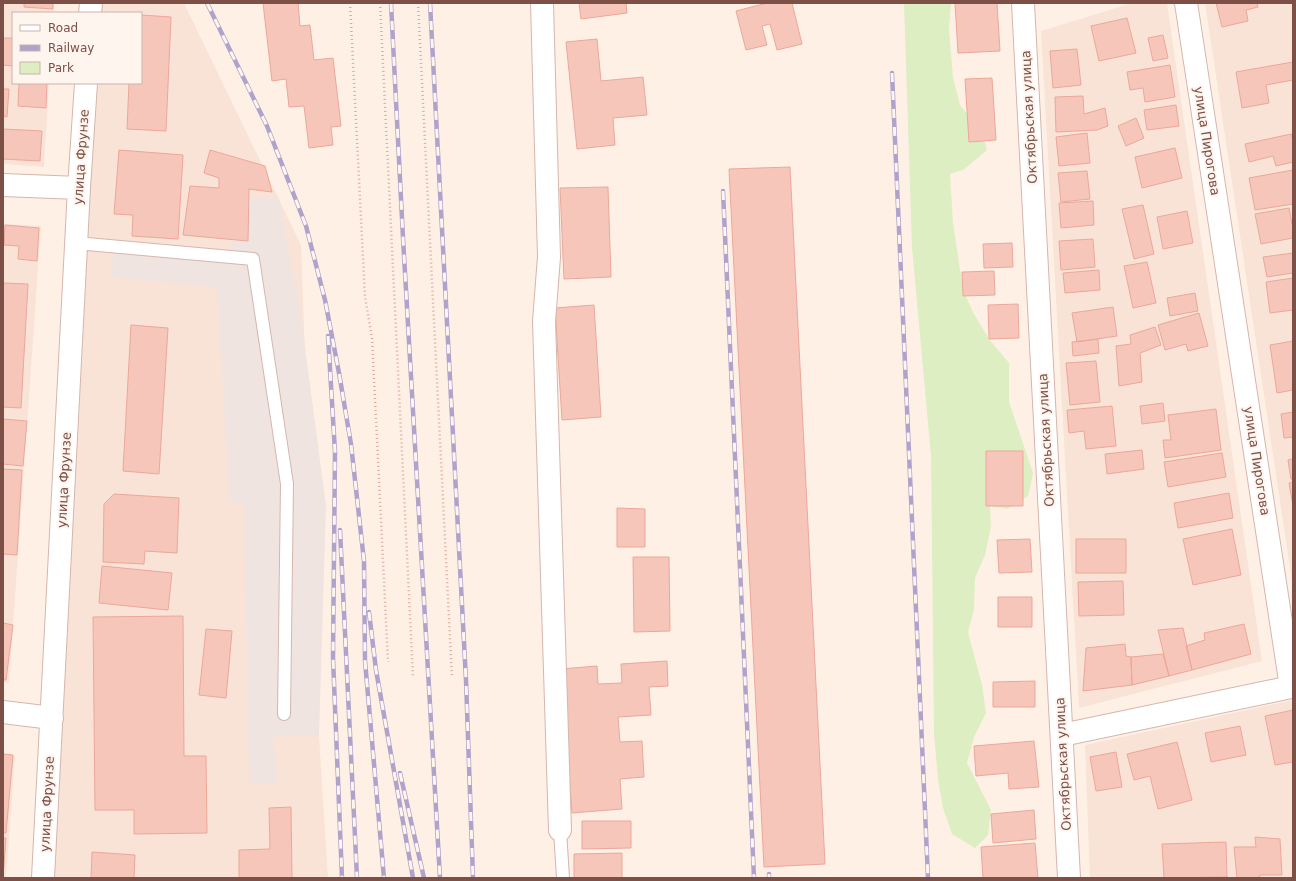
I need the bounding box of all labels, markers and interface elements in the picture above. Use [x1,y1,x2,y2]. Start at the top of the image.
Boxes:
legend [12,12,142,84]
text: Road [48,21,78,35]
text: Railway [48,41,94,55]
street label: Октябрьская улица [1018,50,1040,184]
text: Park [48,61,74,75]
street label: улица Пирогова [1191,85,1223,197]
street label: улица Фрунзе [70,109,92,205]
street label: Октябрьская улица [1035,373,1057,507]
street label: улица Пирогова [1241,405,1273,517]
street label: улица Фрунзе [54,432,74,528]
street label: Октябрьская улица [1052,697,1074,831]
street label: улица Фрунзе [37,756,57,852]

